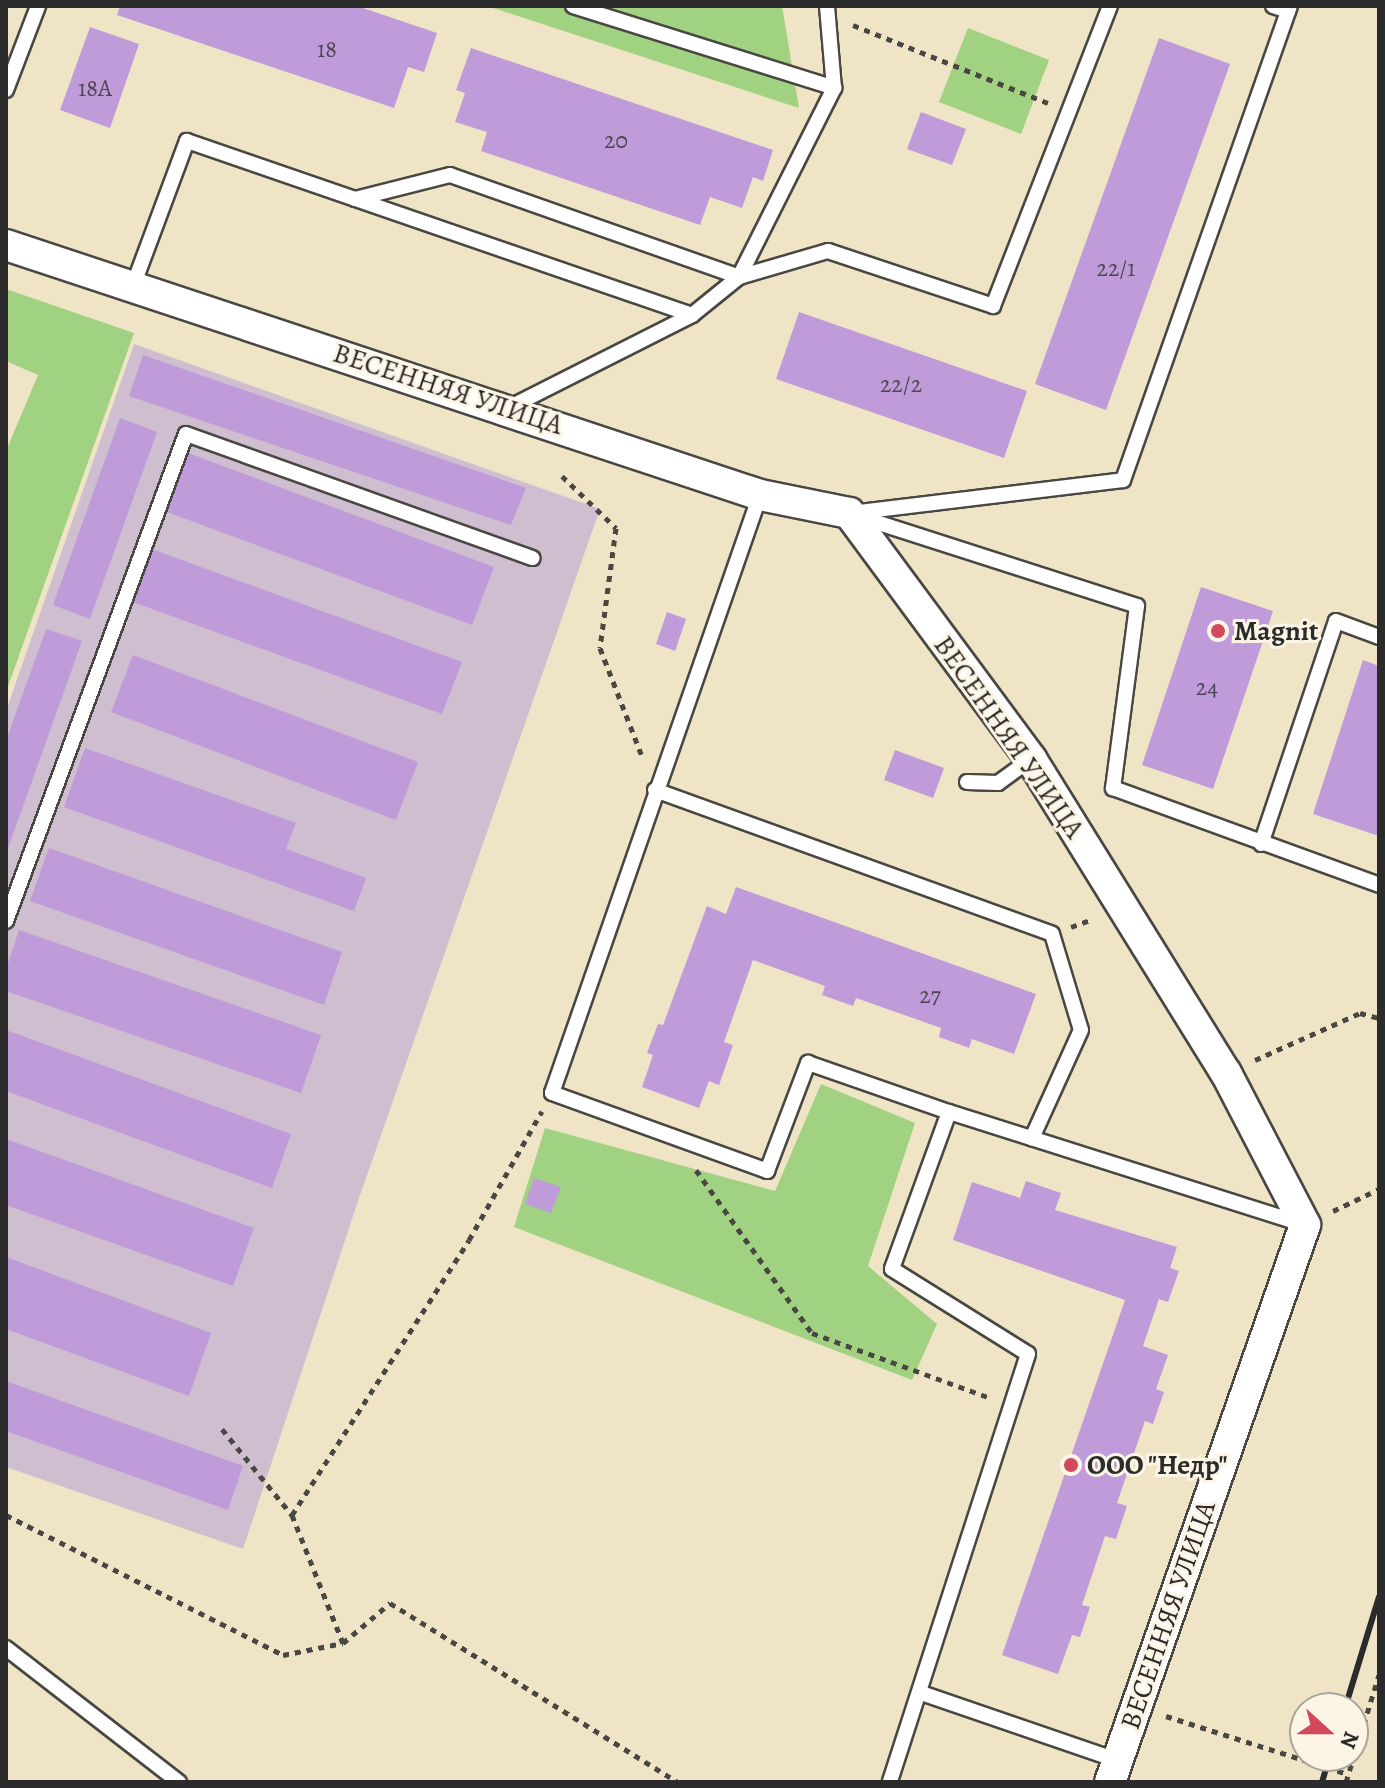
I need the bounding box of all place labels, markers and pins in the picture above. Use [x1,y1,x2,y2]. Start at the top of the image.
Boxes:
place label: Magnit [1234,614,1318,648]
marker: Magnit [1209,622,1227,640]
place label: ООО "Недр" [1087,1448,1228,1482]
marker: ООО "Недр" [1062,1456,1080,1474]

